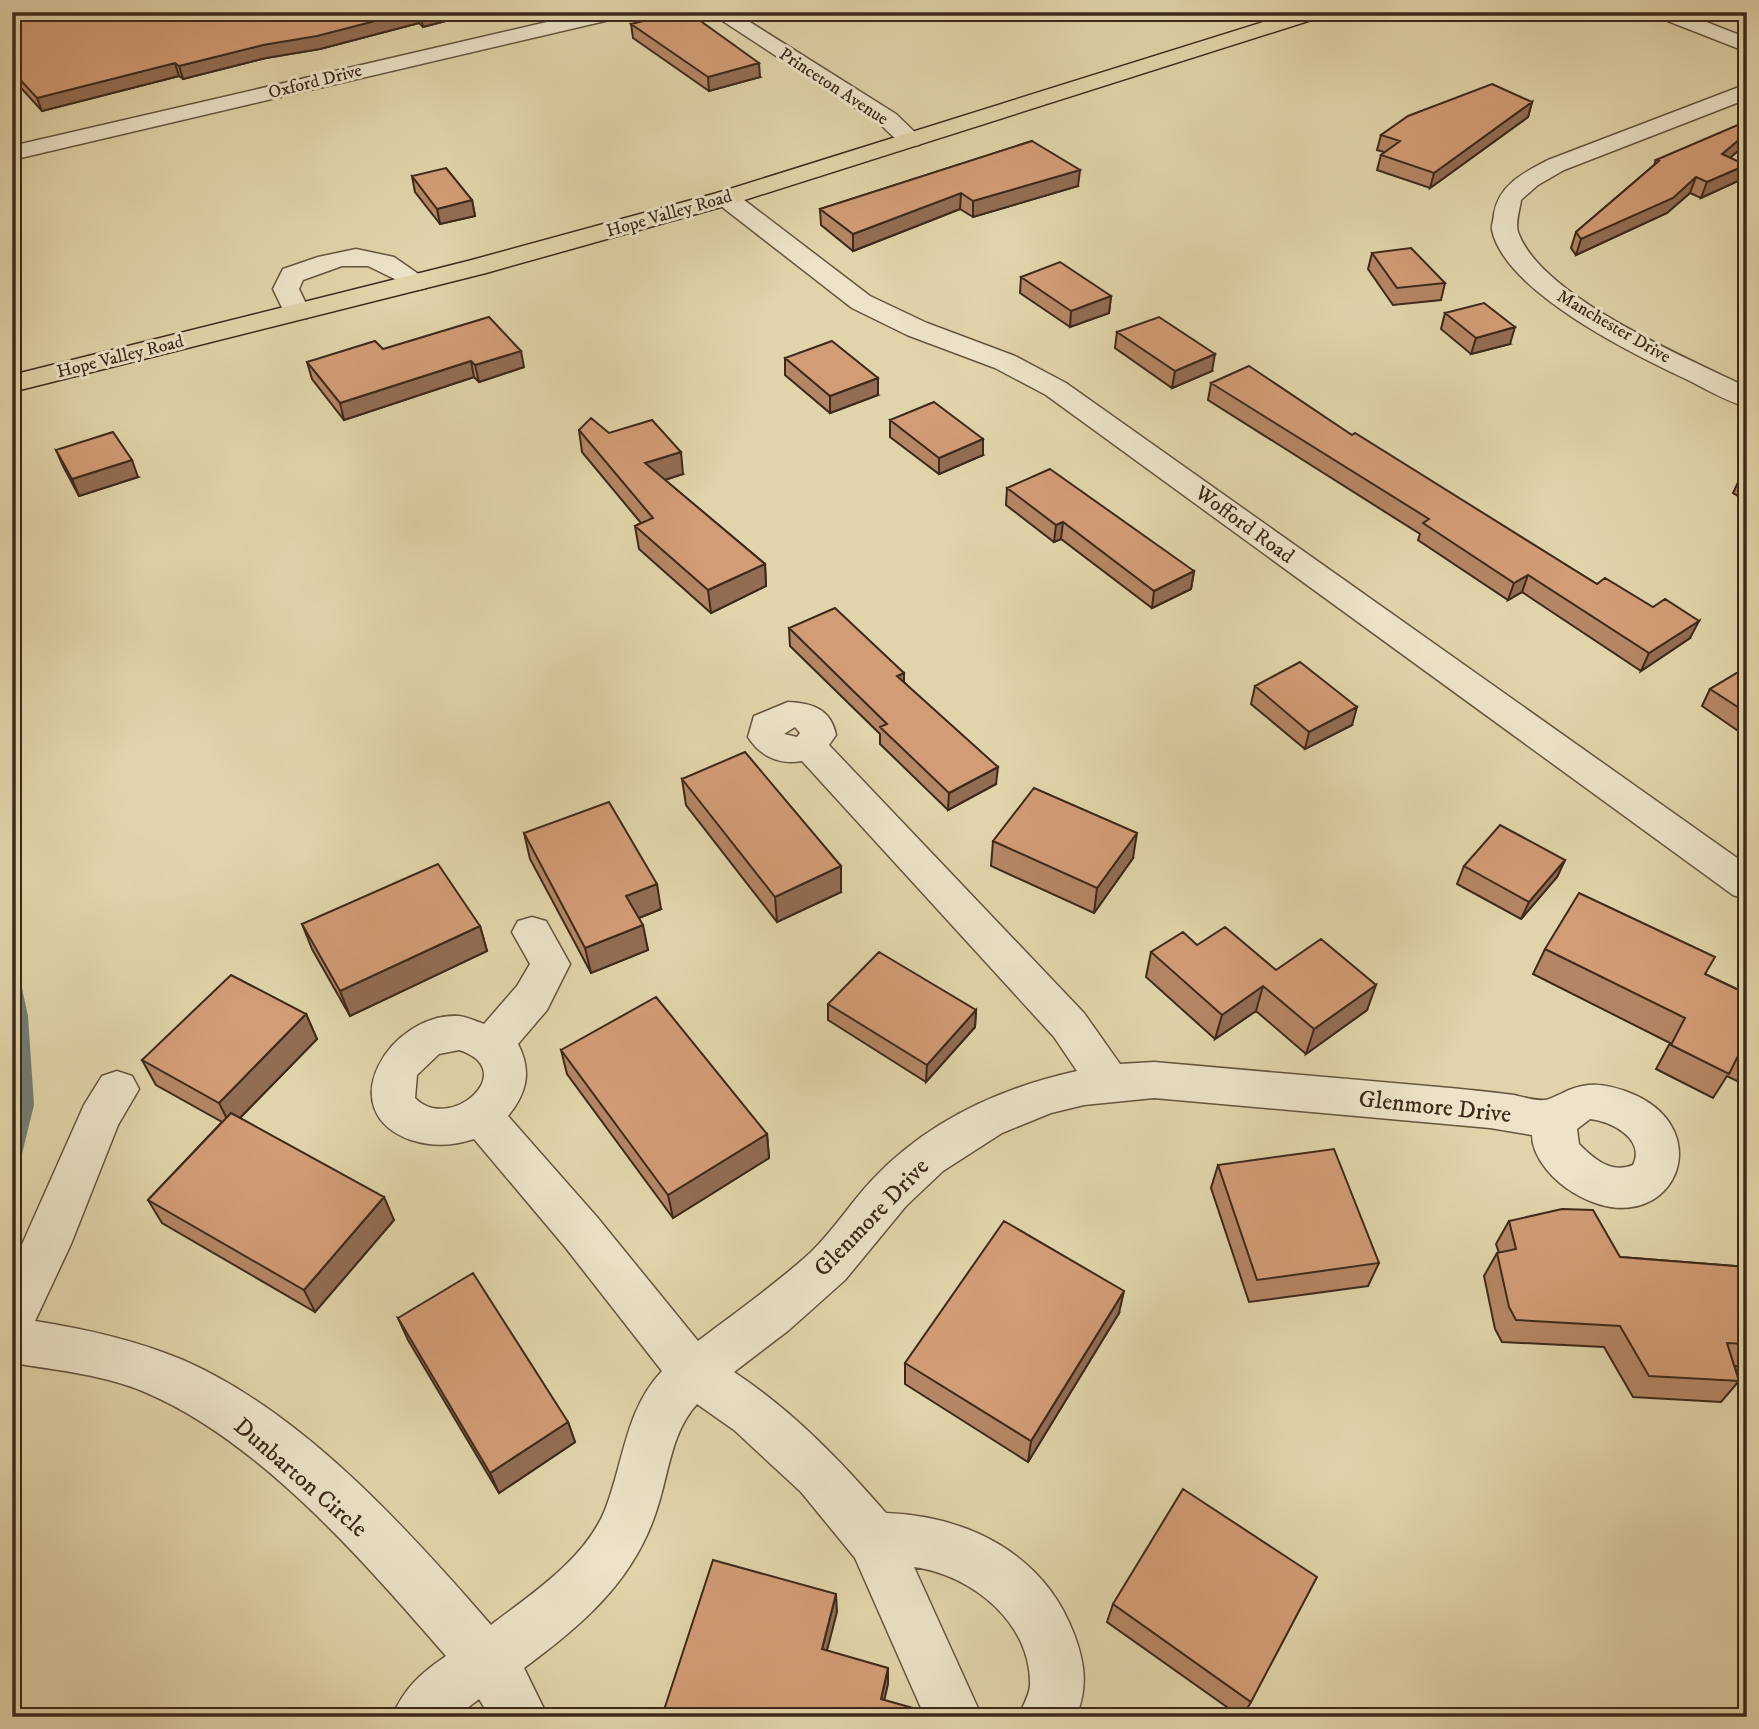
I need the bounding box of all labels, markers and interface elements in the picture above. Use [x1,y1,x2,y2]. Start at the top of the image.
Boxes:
street label: Princeton Avenue [775,43,892,130]
street label: Oxford Drive [266,60,364,104]
street label: Hope Valley Road [604,186,735,242]
street label: Manchester Drive [1553,285,1674,368]
street label: Hope Valley Road [55,331,186,383]
street label: Wofford Road [1189,479,1300,570]
street label: Glenmore Drive [1357,1084,1513,1130]
street label: Glenmore Drive [808,1152,936,1283]
street label: Dunbarton Circle [227,1411,374,1544]

